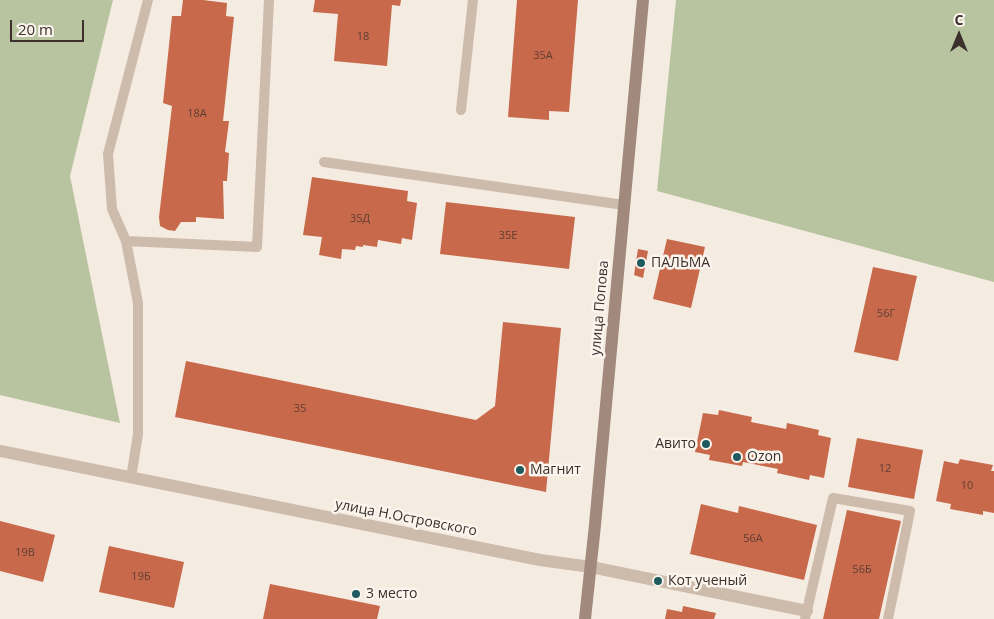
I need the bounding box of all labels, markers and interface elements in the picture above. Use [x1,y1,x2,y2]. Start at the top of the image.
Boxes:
scale bar [12,10,86,42]
north arrow [934,10,984,60]
text: С [955,10,963,29]
text: 20 m [18,19,53,39]
house number: 18 [357,30,369,44]
house number: 35А [533,49,553,63]
house number: 18А [187,107,207,121]
house number: 35Д [350,212,370,226]
house number: 35Е [499,229,517,243]
place label: ПАЛЬМА [651,255,710,271]
marker: ПАЛЬМА [635,257,647,269]
street label: улица Попова [587,260,613,356]
house number: 56Г [877,307,895,321]
house number: 35 [294,402,306,416]
place label: Авито [655,436,696,452]
marker: Авито [700,438,712,450]
place label: Ozon [747,449,781,465]
marker: Ozon [731,451,743,463]
place label: Магнит [530,462,581,478]
house number: 12 [879,462,891,476]
marker: Магнит [514,464,526,476]
house number: 10 [961,479,973,493]
street label: улица Н.Островского [334,496,478,540]
house number: 56А [743,532,763,546]
house number: 19В [15,546,35,560]
house number: 56Б [852,563,872,577]
house number: 19Б [131,570,151,584]
place label: Кот ученый [668,573,747,589]
marker: Кот ученый [652,575,664,587]
place label: 3 место [366,586,417,602]
marker: 3 место [350,588,362,600]

